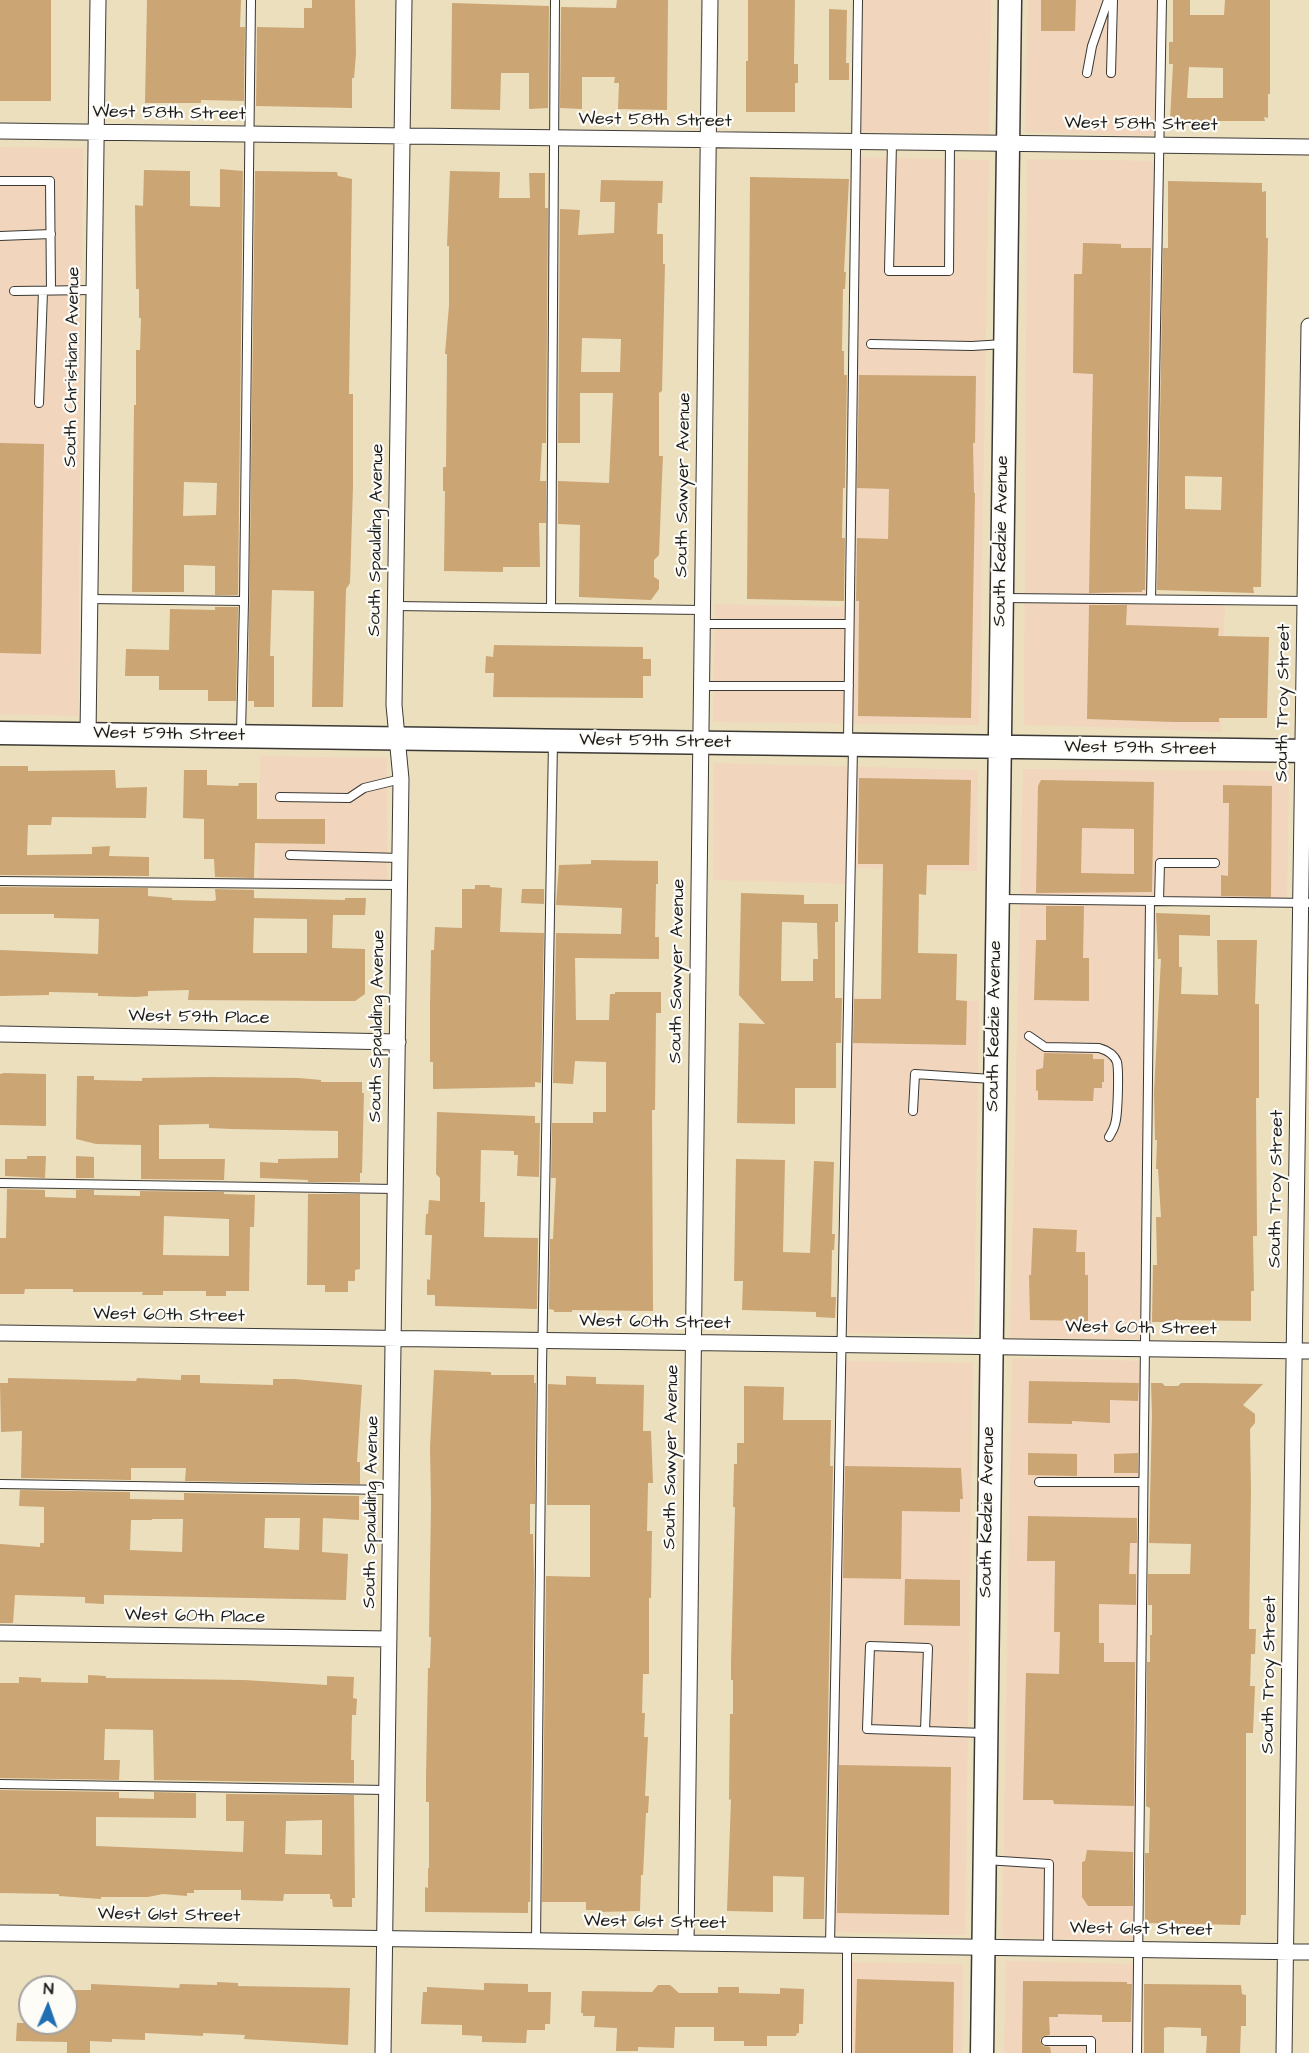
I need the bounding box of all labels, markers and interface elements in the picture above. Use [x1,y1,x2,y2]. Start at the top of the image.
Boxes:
street label: West 58th Street [92,102,246,126]
street label: West 58th Street [578,109,732,133]
street label: West 58th Street [1064,113,1218,137]
street label: South Christiana Avenue [60,267,86,467]
street label: South Sawyer Avenue [672,392,696,578]
street label: South Spaulding Avenue [365,443,389,637]
street label: South Kedzie Avenue [990,455,1014,627]
street label: South Troy Street [1272,624,1296,782]
street label: West 59th Street [93,723,245,747]
street label: West 59th Street [579,730,731,754]
street label: West 59th Street [1064,737,1216,761]
street label: South Sawyer Avenue [666,878,690,1064]
street label: South Spaulding Avenue [366,929,390,1123]
street label: South Kedzie Avenue [983,940,1007,1112]
street label: West 59th Place [128,1006,270,1030]
street label: South Troy Street [1265,1110,1289,1268]
street label: West 60th Street [93,1304,245,1328]
street label: West 60th Street [579,1311,731,1335]
street label: West 60th Street [1065,1317,1217,1341]
street label: South Sawyer Avenue [660,1364,684,1550]
street label: South Spaulding Avenue [360,1415,384,1609]
street label: South Kedzie Avenue [976,1426,1000,1598]
street label: South Troy Street [1258,1596,1282,1754]
street label: West 60th Place [124,1605,266,1629]
street label: West 61st Street [97,1904,241,1928]
street label: West 61st Street [583,1911,727,1935]
street label: West 61st Street [1069,1918,1213,1942]
north arrow [18,1975,78,2035]
text: N [43,1978,54,2000]

